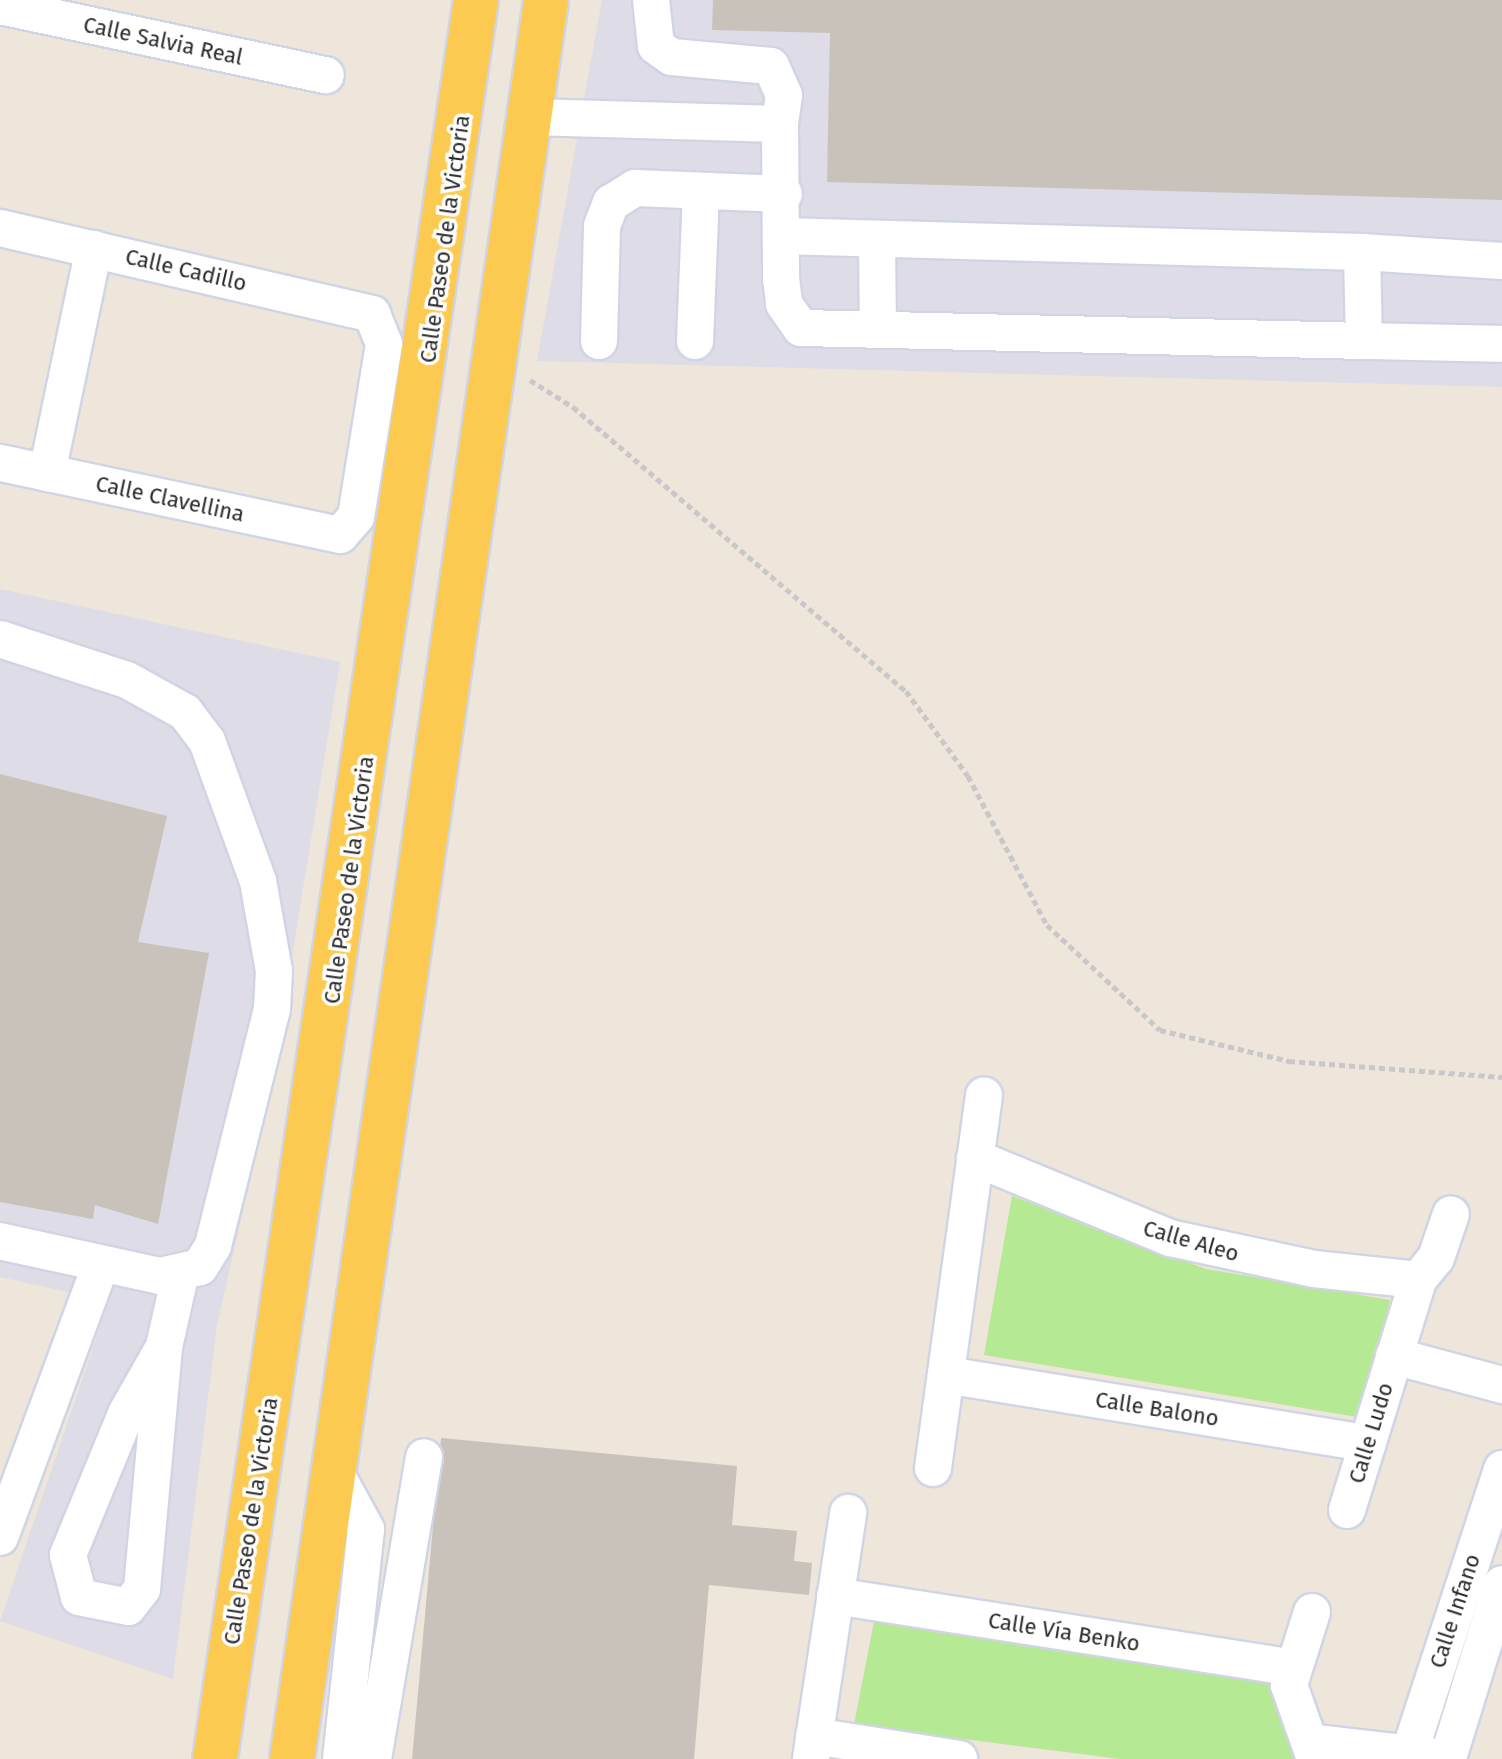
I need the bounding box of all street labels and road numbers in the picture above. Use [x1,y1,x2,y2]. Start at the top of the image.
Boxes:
street label: Calle Salvia Real [81,11,245,71]
street label: Calle Paseo de la Victoria [415,113,475,365]
street label: Calle Cadillo [123,243,249,297]
street label: Calle Clavellina [93,470,247,528]
street label: Calle Paseo de la Victoria [319,754,379,1006]
street label: Calle Aleo [1140,1215,1242,1267]
street label: Calle Ludo [1343,1379,1399,1487]
street label: Calle Balono [1093,1386,1221,1432]
street label: Calle Paseo de la Victoria [218,1396,284,1646]
street label: Calle Infano [1424,1551,1486,1671]
street label: Calle Vía Benko [986,1607,1142,1657]

